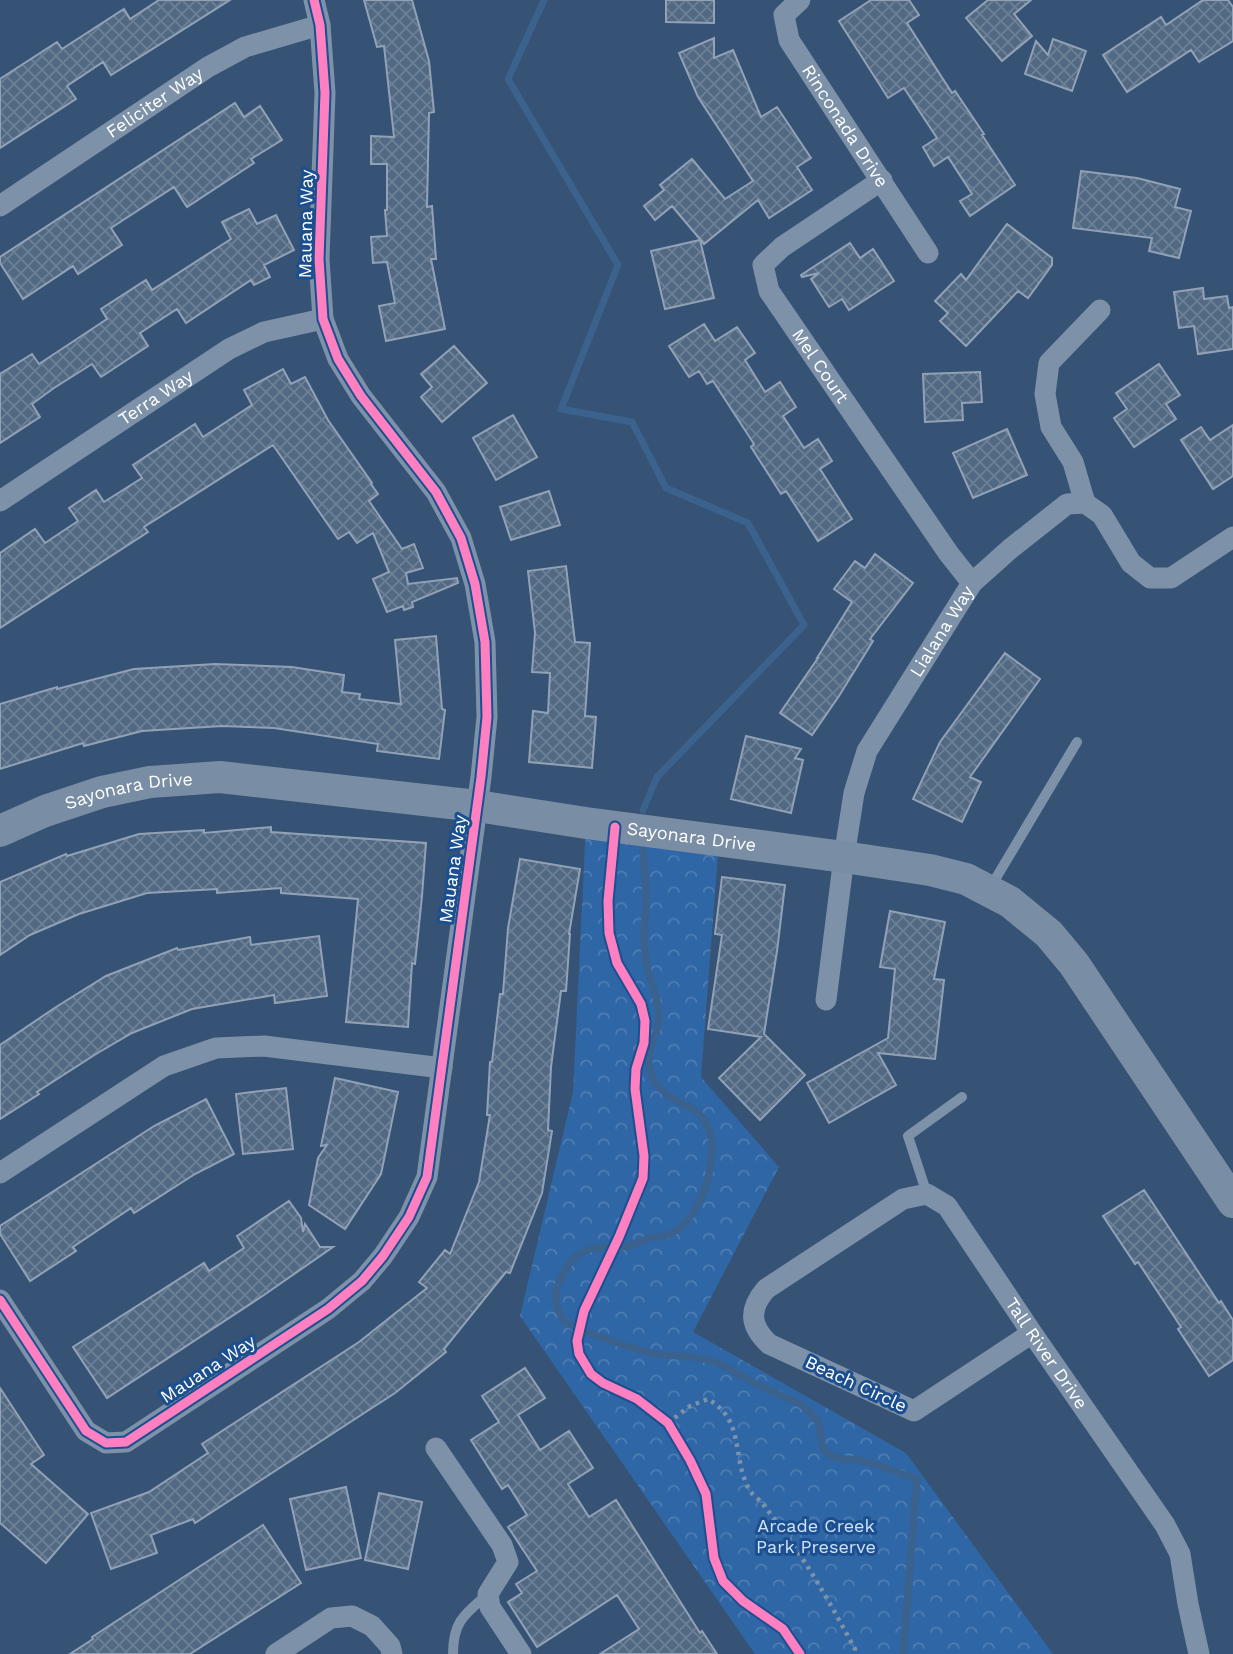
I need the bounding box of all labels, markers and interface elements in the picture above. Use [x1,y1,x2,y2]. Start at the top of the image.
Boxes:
street label: Rinconada Drive [798,60,893,191]
street label: Feliciter Way [102,62,207,142]
street label: Mauana Way [294,169,317,279]
street label: Mel Court [788,325,854,407]
street label: Terra Way [114,365,197,429]
street label: Lialana Way [905,581,978,681]
street label: Sayonara Drive [62,768,193,814]
street label: Mauana Way [435,813,471,924]
street label: Sayonara Drive [626,817,758,855]
street label: Tall River Drive [1001,1294,1092,1413]
street label: Mauana Way [156,1330,260,1407]
street label: Beach Circle [802,1351,910,1416]
park label: Arcade Creek Park Preserve [756,1515,876,1557]

